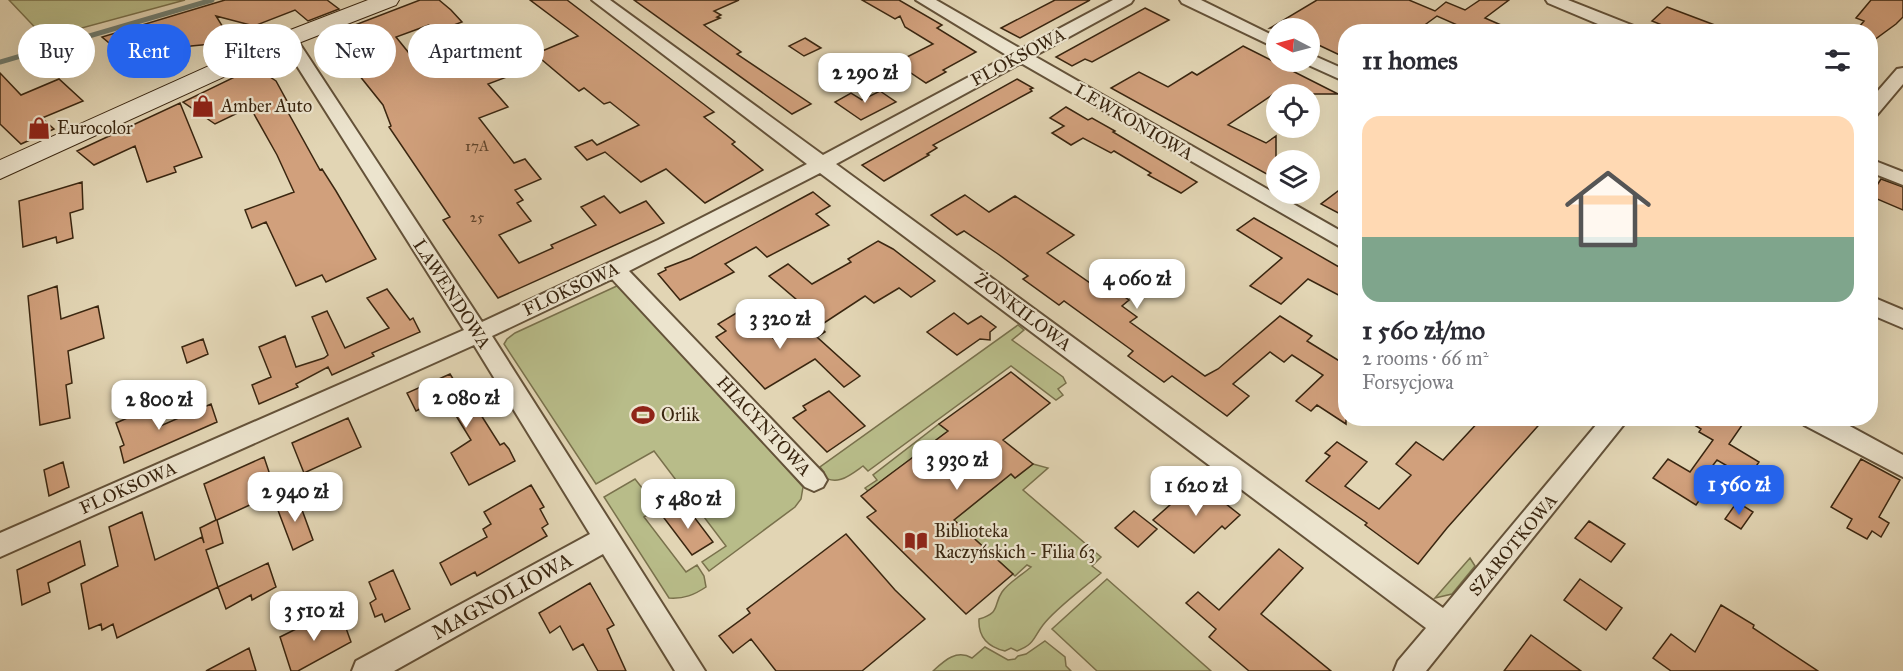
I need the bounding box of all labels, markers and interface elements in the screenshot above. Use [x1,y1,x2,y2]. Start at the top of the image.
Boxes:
north arrow [1266,18,1320,72]
map controls [1266,18,1320,204]
street label: FLOKSOWA [967,23,1069,91]
chip: Buy [18,24,95,78]
chip: Rent [107,24,191,78]
chip: Filters [203,24,302,78]
chip: New [314,24,396,78]
chip: Apartment [408,24,544,78]
text: 11 homes [1362,44,1458,76]
icon: filters [1821,44,1854,77]
pin: 2 290 zł [803,53,927,104]
text: 2 290 zł [832,60,898,84]
street label: LEWKONIOWA [1071,79,1197,165]
button: locate [1266,84,1320,138]
shop icon: Amber Auto [190,93,216,119]
place label: Amber Auto [220,95,312,117]
shop icon: Eurocolor [26,115,52,141]
place label: Eurocolor [57,117,133,139]
house number: 17A [465,137,489,155]
button: layers [1266,150,1320,204]
icon: home [1554,155,1662,263]
house number: 25 [470,208,484,226]
street label: LAWENDOWA [408,235,496,353]
street label: FLOKSOWA [519,257,623,321]
pin: 4 060 zł [1075,259,1199,310]
text: 4 060 zł [1103,266,1171,290]
street label: ŻONKILOWA [970,268,1076,356]
pin: 3 320 zł [718,299,842,350]
text: 3 320 zł [750,306,810,330]
text: 1 560 zł/mo [1362,314,1485,346]
text: 2 rooms · 66 m² [1362,346,1488,370]
text: Forsycjowa [1362,370,1454,394]
street label: HIACYNTOWA [712,372,816,480]
pin: 2 080 zł [404,378,528,429]
pin: 2 800 zł [97,380,221,431]
text: 2 080 zł [432,385,500,409]
text: 2 800 zł [125,387,193,411]
sports icon: Orlik [630,402,656,428]
place label: Orlik [661,404,700,426]
pin: 3 930 zł [895,440,1019,491]
text: 3 930 zł [926,447,988,471]
street label: FLOKSOWA [76,457,180,519]
pin: 1 560 zł [1677,465,1801,516]
pin: 1 620 zł [1134,466,1258,517]
pin: 2 940 zł [233,472,357,523]
text: 1 560 zł [1708,472,1770,496]
text: 1 620 zł [1165,473,1227,497]
text: 2 940 zł [262,479,328,503]
pin: 5 480 zł [626,479,750,530]
text: 5 480 zł [655,486,721,510]
street label: SZAROTKOWA [1464,490,1562,600]
place label: Biblioteka Raczyńskich - Filia 63 [934,520,1095,563]
library icon: Biblioteka Raczyńskich - Filia 63 [903,528,929,554]
street label: MAGNOLIOWA [427,547,577,645]
pin: 3 510 zł [252,591,376,642]
text: 3 510 zł [284,598,344,622]

